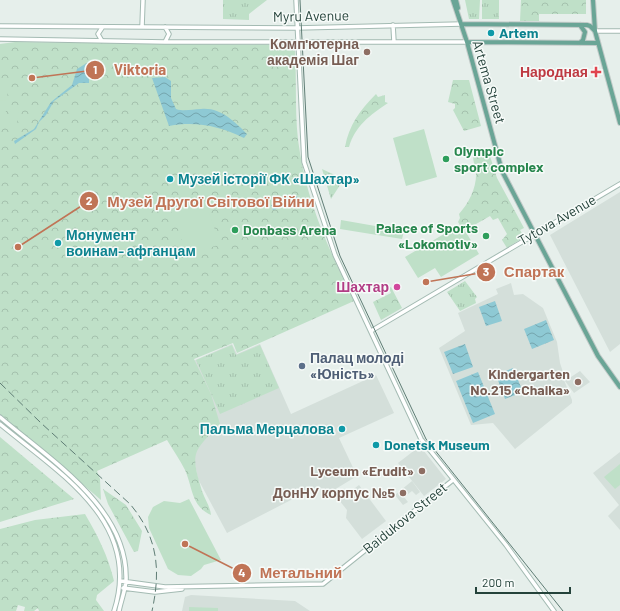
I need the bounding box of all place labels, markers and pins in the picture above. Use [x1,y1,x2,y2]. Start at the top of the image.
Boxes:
place label: Artem [499,24,539,41]
marker: Artem [486,28,496,38]
place label: Комп'ютерна академія Шаг [267,35,359,68]
marker: Комп'ютерна академія Шаг [362,47,372,57]
callout: Viktoria [85,56,174,83]
place label: Народная [520,63,588,80]
marker: Народная [591,67,601,77]
place label: Olympic sport complex [454,142,544,175]
marker: Olympic sport complex [441,154,451,164]
place label: Музей історії ФК «Шахтар» [178,170,360,187]
marker: Музей історії ФК «Шахтар» [165,174,175,184]
callout: Музей Другої Світової Війни [79,188,322,215]
place label: Palace of Sports «Lokomotiv» [376,219,478,252]
place label: Donbass Arena [243,221,336,238]
marker: Donbass Arena [230,225,240,235]
place label: Монумент воинам- афганцам [66,226,196,259]
marker: Palace of Sports «Lokomotiv» [481,231,491,241]
marker: Монумент воинам- афганцам [53,238,63,248]
callout: Спартак [476,258,572,285]
place label: Шахтар [336,278,389,295]
marker: Шахтар [392,282,402,292]
place label: Палац молоді «Юність» [310,349,404,382]
marker: Палац молоді «Юність» [297,361,307,371]
place label: Kindergarten No.215 «Chaika» [470,365,570,398]
marker: Kindergarten No.215 «Chaika» [573,377,583,387]
place label: Пальма Мерцалова [200,420,334,437]
marker: Пальма Мерцалова [337,424,347,434]
place label: Donetsk Museum [384,436,490,453]
marker: Donetsk Museum [371,440,381,450]
place label: Lyceum «Erudit» [310,462,414,479]
marker: Lyceum «Erudit» [417,466,427,476]
place label: ДонНУ корпус №5 [273,484,395,501]
marker: ДонНУ корпус №5 [398,488,408,498]
callout: Метальний [232,560,351,587]

